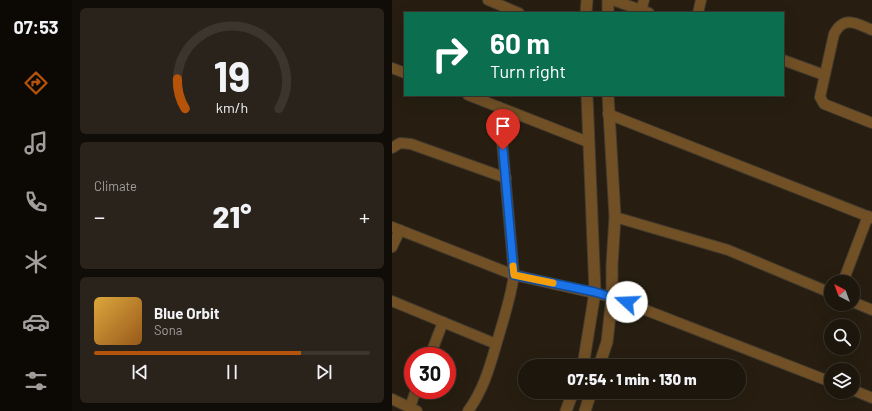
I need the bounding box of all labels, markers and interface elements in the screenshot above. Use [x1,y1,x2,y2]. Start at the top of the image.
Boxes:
text: 07:53 [13,16,59,38]
text: 60 m [490,26,550,60]
icon: right [424,28,476,80]
text: 19 [214,50,250,100]
text: Turn right [490,60,566,82]
icon: directions [22,69,50,97]
text: km/h [216,99,248,116]
pin [486,109,520,150]
icon: arrive [492,115,514,137]
icon: music [22,129,50,157]
text: Climate [94,178,137,194]
icon: phone [22,188,50,216]
text: 21° [213,198,251,234]
text: − [94,203,105,229]
text: + [359,203,370,229]
icon: climate [22,248,50,276]
north arrow [824,275,860,311]
map controls [824,275,860,399]
position arrow [606,281,648,323]
text: Blue Orbit [154,304,219,322]
icon: car [22,308,50,336]
button: search [824,319,860,355]
text: Sona [154,322,182,338]
speed limit sign: 30 [404,347,456,399]
icon: previous [129,361,151,383]
icon: pause [221,361,243,383]
icon: next [313,361,335,383]
button: layers [824,363,860,399]
icon: filters [22,367,50,395]
text: 07:54 · 1 min · 130 m [567,370,697,388]

